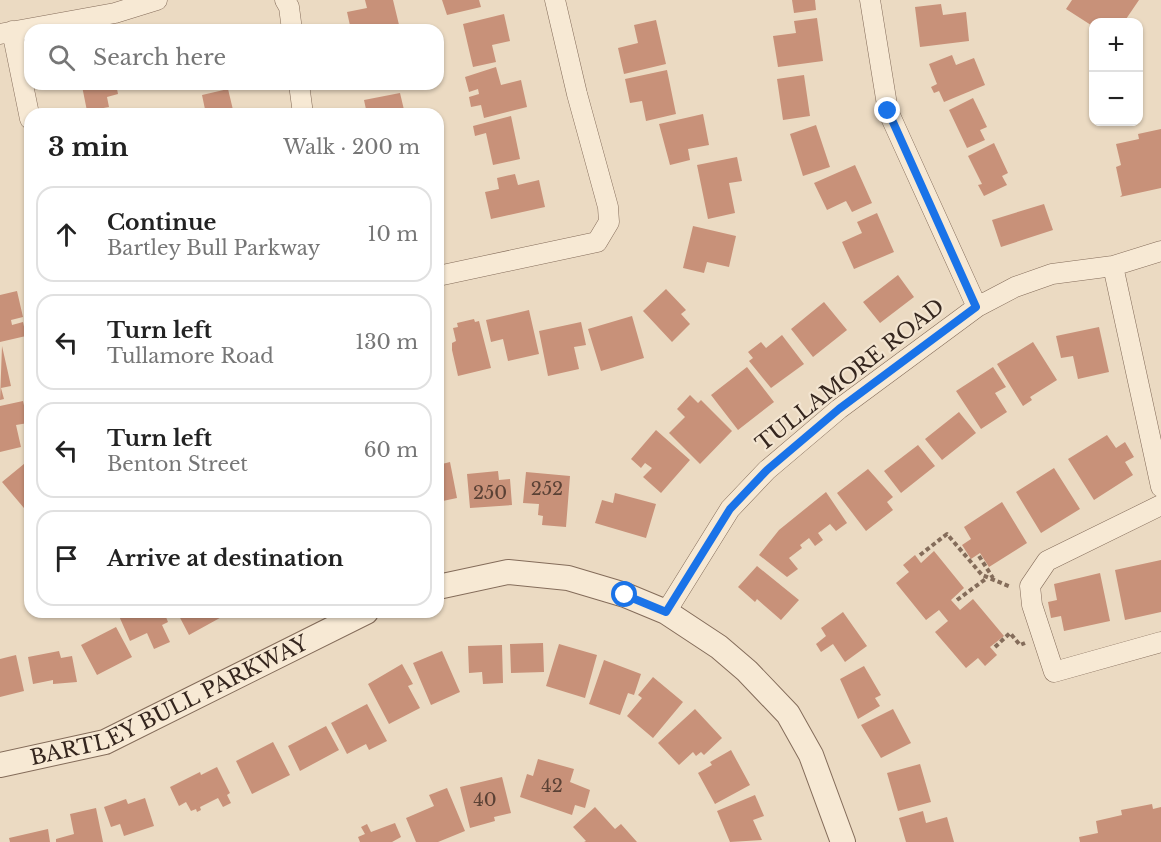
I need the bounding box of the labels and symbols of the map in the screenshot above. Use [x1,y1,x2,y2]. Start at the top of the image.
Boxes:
route end [874,97,900,123]
street label: TULLAMORE ROAD [751,293,949,457]
house number: 252 [531,478,563,500]
house number: 250 [473,482,507,504]
route start [611,581,637,607]
street label: BARTLEY BULL PARKWAY [28,630,313,771]
house number: 42 [541,775,563,797]
house number: 40 [473,789,497,811]

